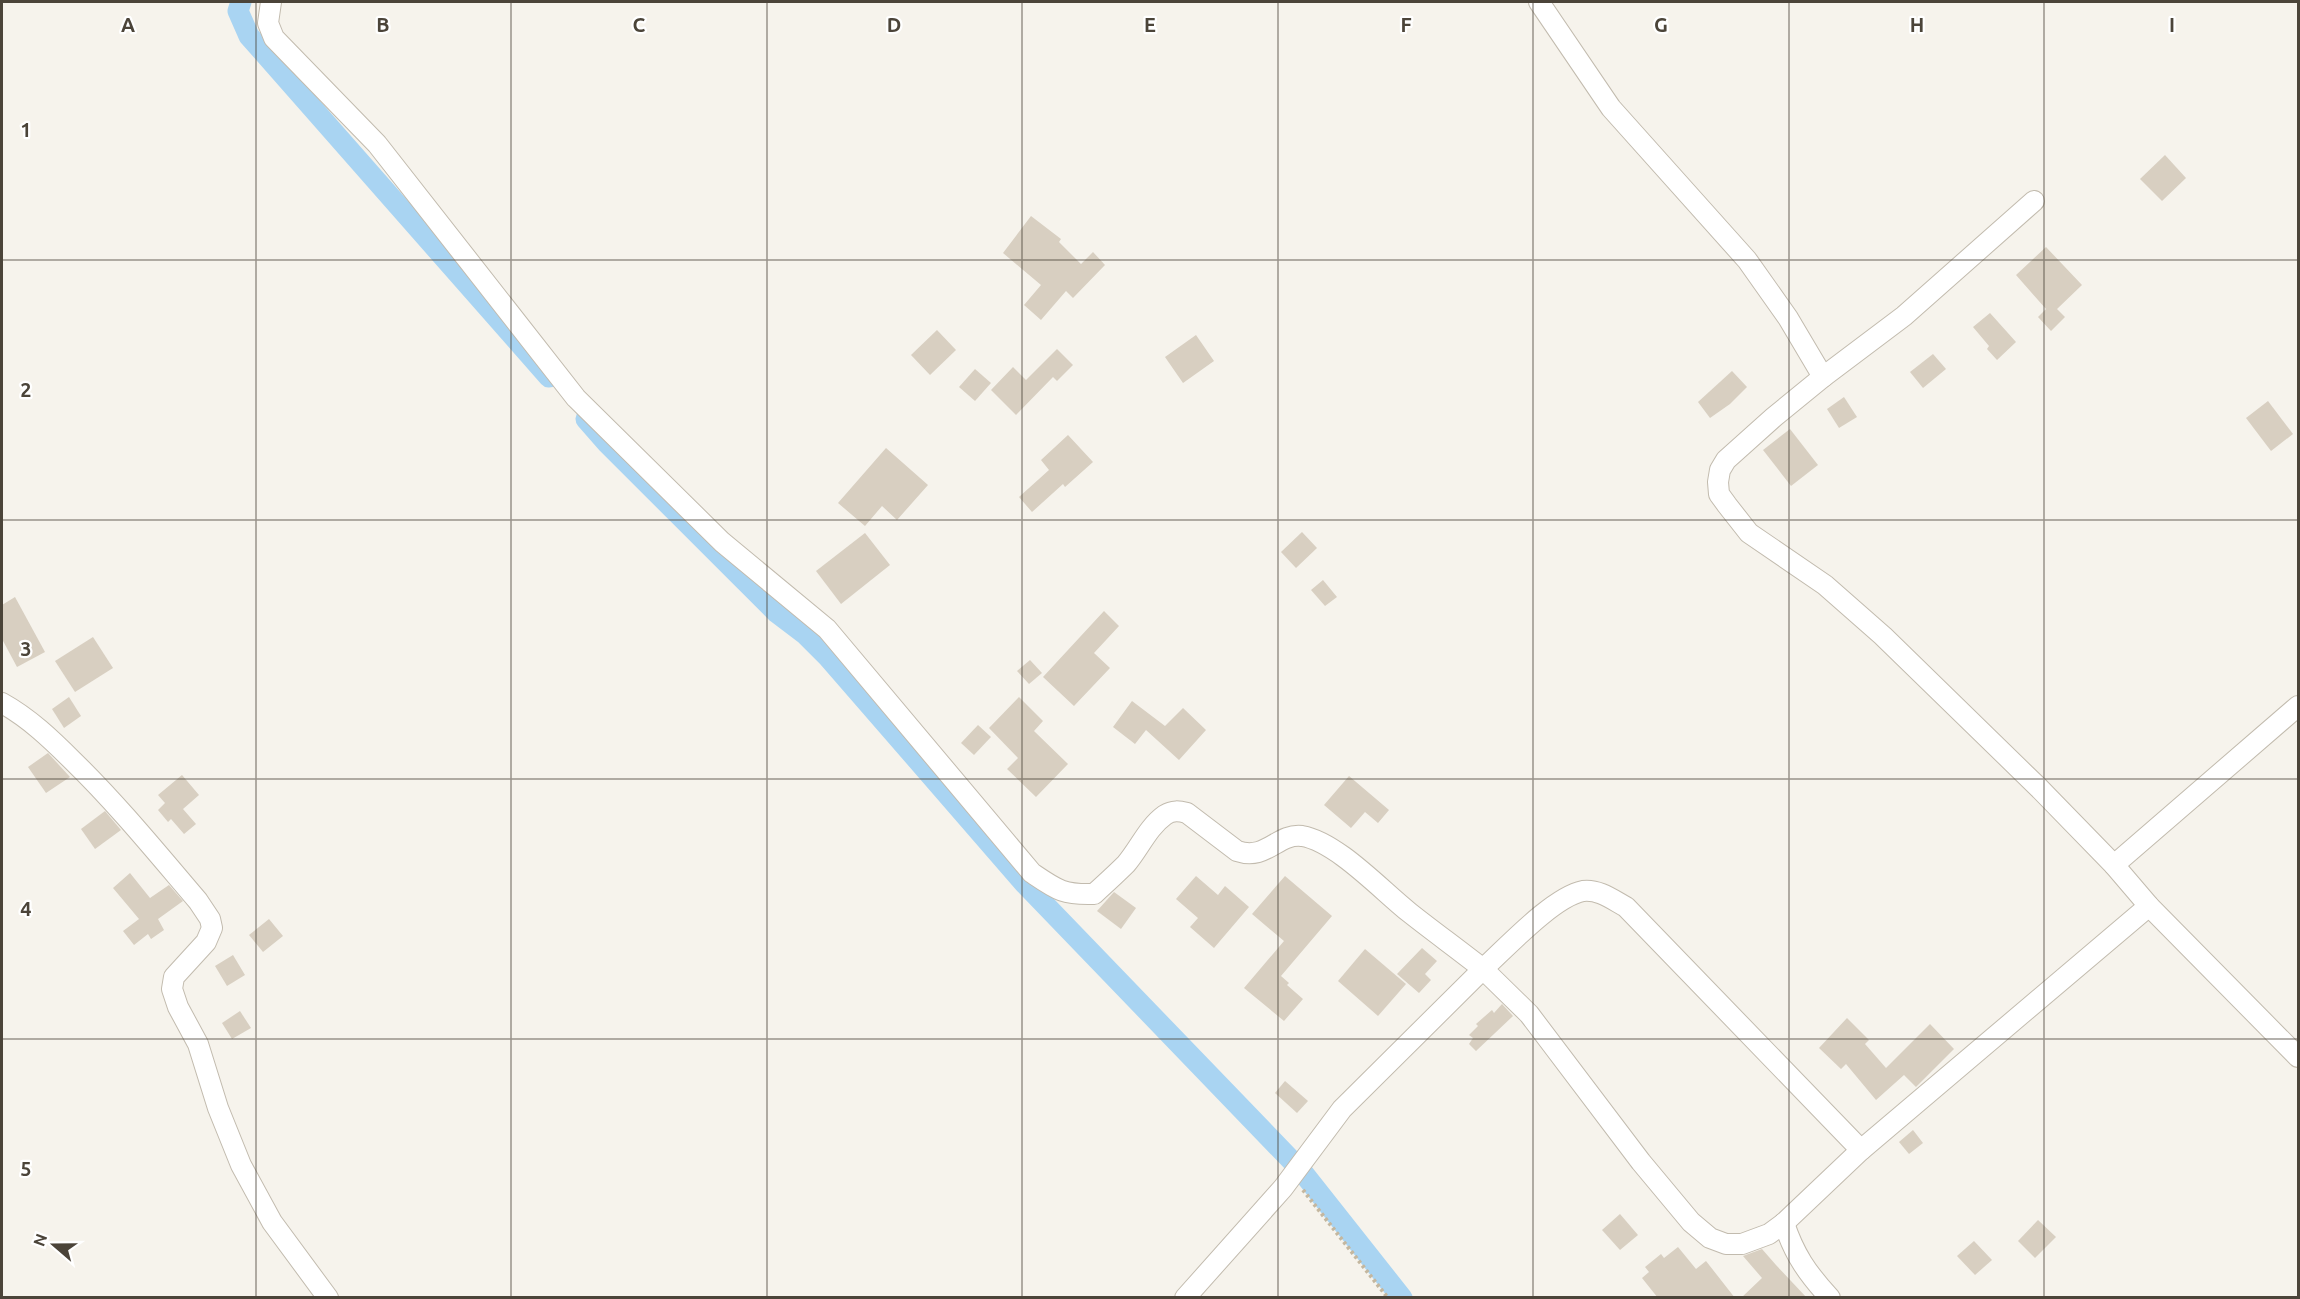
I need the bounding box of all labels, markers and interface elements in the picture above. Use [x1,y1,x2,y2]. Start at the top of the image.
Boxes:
text: A [121,13,135,36]
text: B [376,13,390,36]
text: C [633,13,646,36]
text: D [887,13,901,36]
text: E [1144,13,1156,36]
text: F [1400,13,1412,36]
text: G [1654,13,1668,36]
text: H [1910,13,1924,36]
text: I [2169,13,2175,36]
text: 1 [20,118,32,141]
text: 2 [20,378,32,401]
text: 3 [20,637,32,660]
text: 4 [20,897,32,920]
text: 5 [20,1157,32,1180]
north arrow [24,1215,84,1275]
text: N [29,1231,50,1249]

